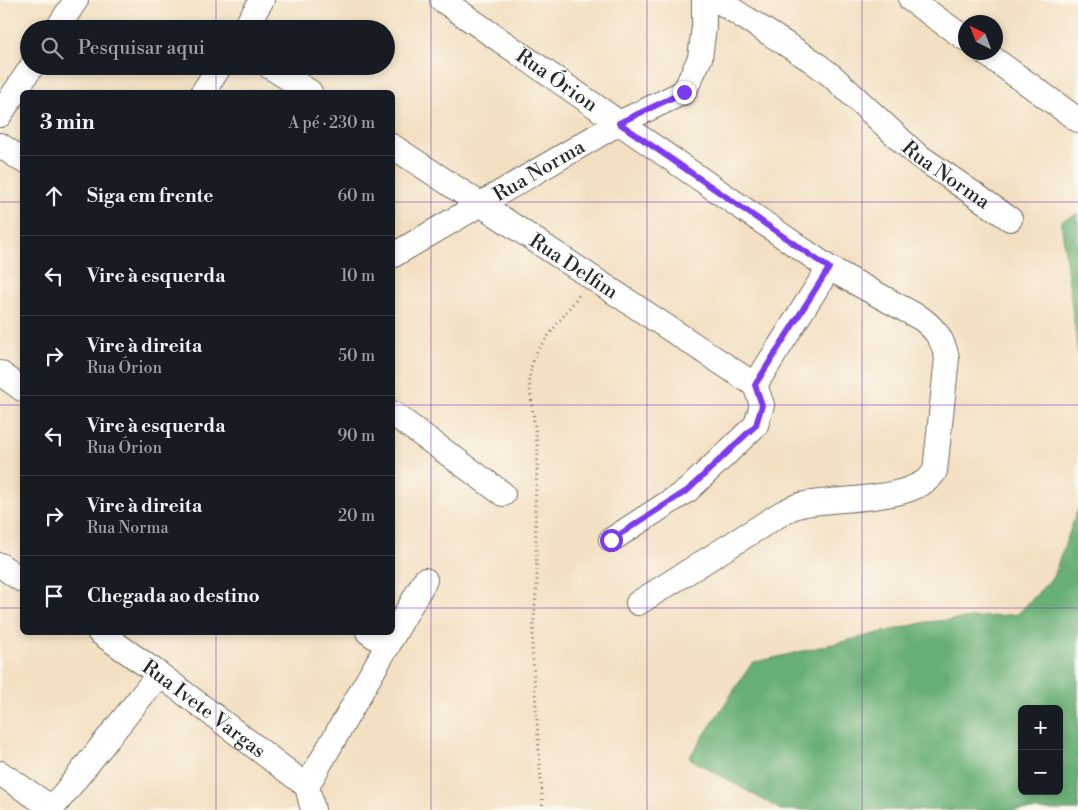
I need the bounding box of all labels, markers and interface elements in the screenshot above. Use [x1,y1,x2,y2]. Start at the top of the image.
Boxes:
north arrow [958,15,1003,60]
search box [20,20,395,75]
icon: search [38,34,66,62]
text: Pesquisar aqui [78,36,205,60]
street label: Rua Órion [511,44,602,118]
route end [673,81,696,104]
text: 3 min [40,110,95,136]
text: A pé · 230 m [288,113,375,133]
street label: Rua Norma [489,134,591,208]
street label: Rua Norma [896,136,995,216]
icon: ahead [40,182,68,210]
text: Siga em frente [87,184,214,208]
text: 60 m [337,186,375,206]
street label: Rua Delfim [524,229,623,306]
icon: left [40,262,68,290]
text: Vire à esquerda [87,264,226,288]
text: 10 m [341,266,375,286]
text: Vire à direita [87,334,202,358]
icon: right [40,342,68,370]
text: 50 m [338,346,375,366]
text: Rua Órion [87,358,162,378]
text: Vire à esquerda [87,414,226,438]
icon: left [40,422,68,450]
text: 90 m [337,426,375,446]
text: Rua Órion [87,438,162,458]
text: Vire à direita [87,494,202,518]
icon: right [40,502,68,530]
text: 20 m [338,506,375,526]
text: Rua Norma [87,518,169,538]
route start [600,529,623,552]
icon: arrive [40,582,68,610]
text: Chegada ao destino [87,584,260,608]
street label: Rua Ivete Vargas [137,655,270,764]
map controls [1018,705,1063,795]
button: + [1018,705,1063,750]
button: − [1018,750,1063,795]

